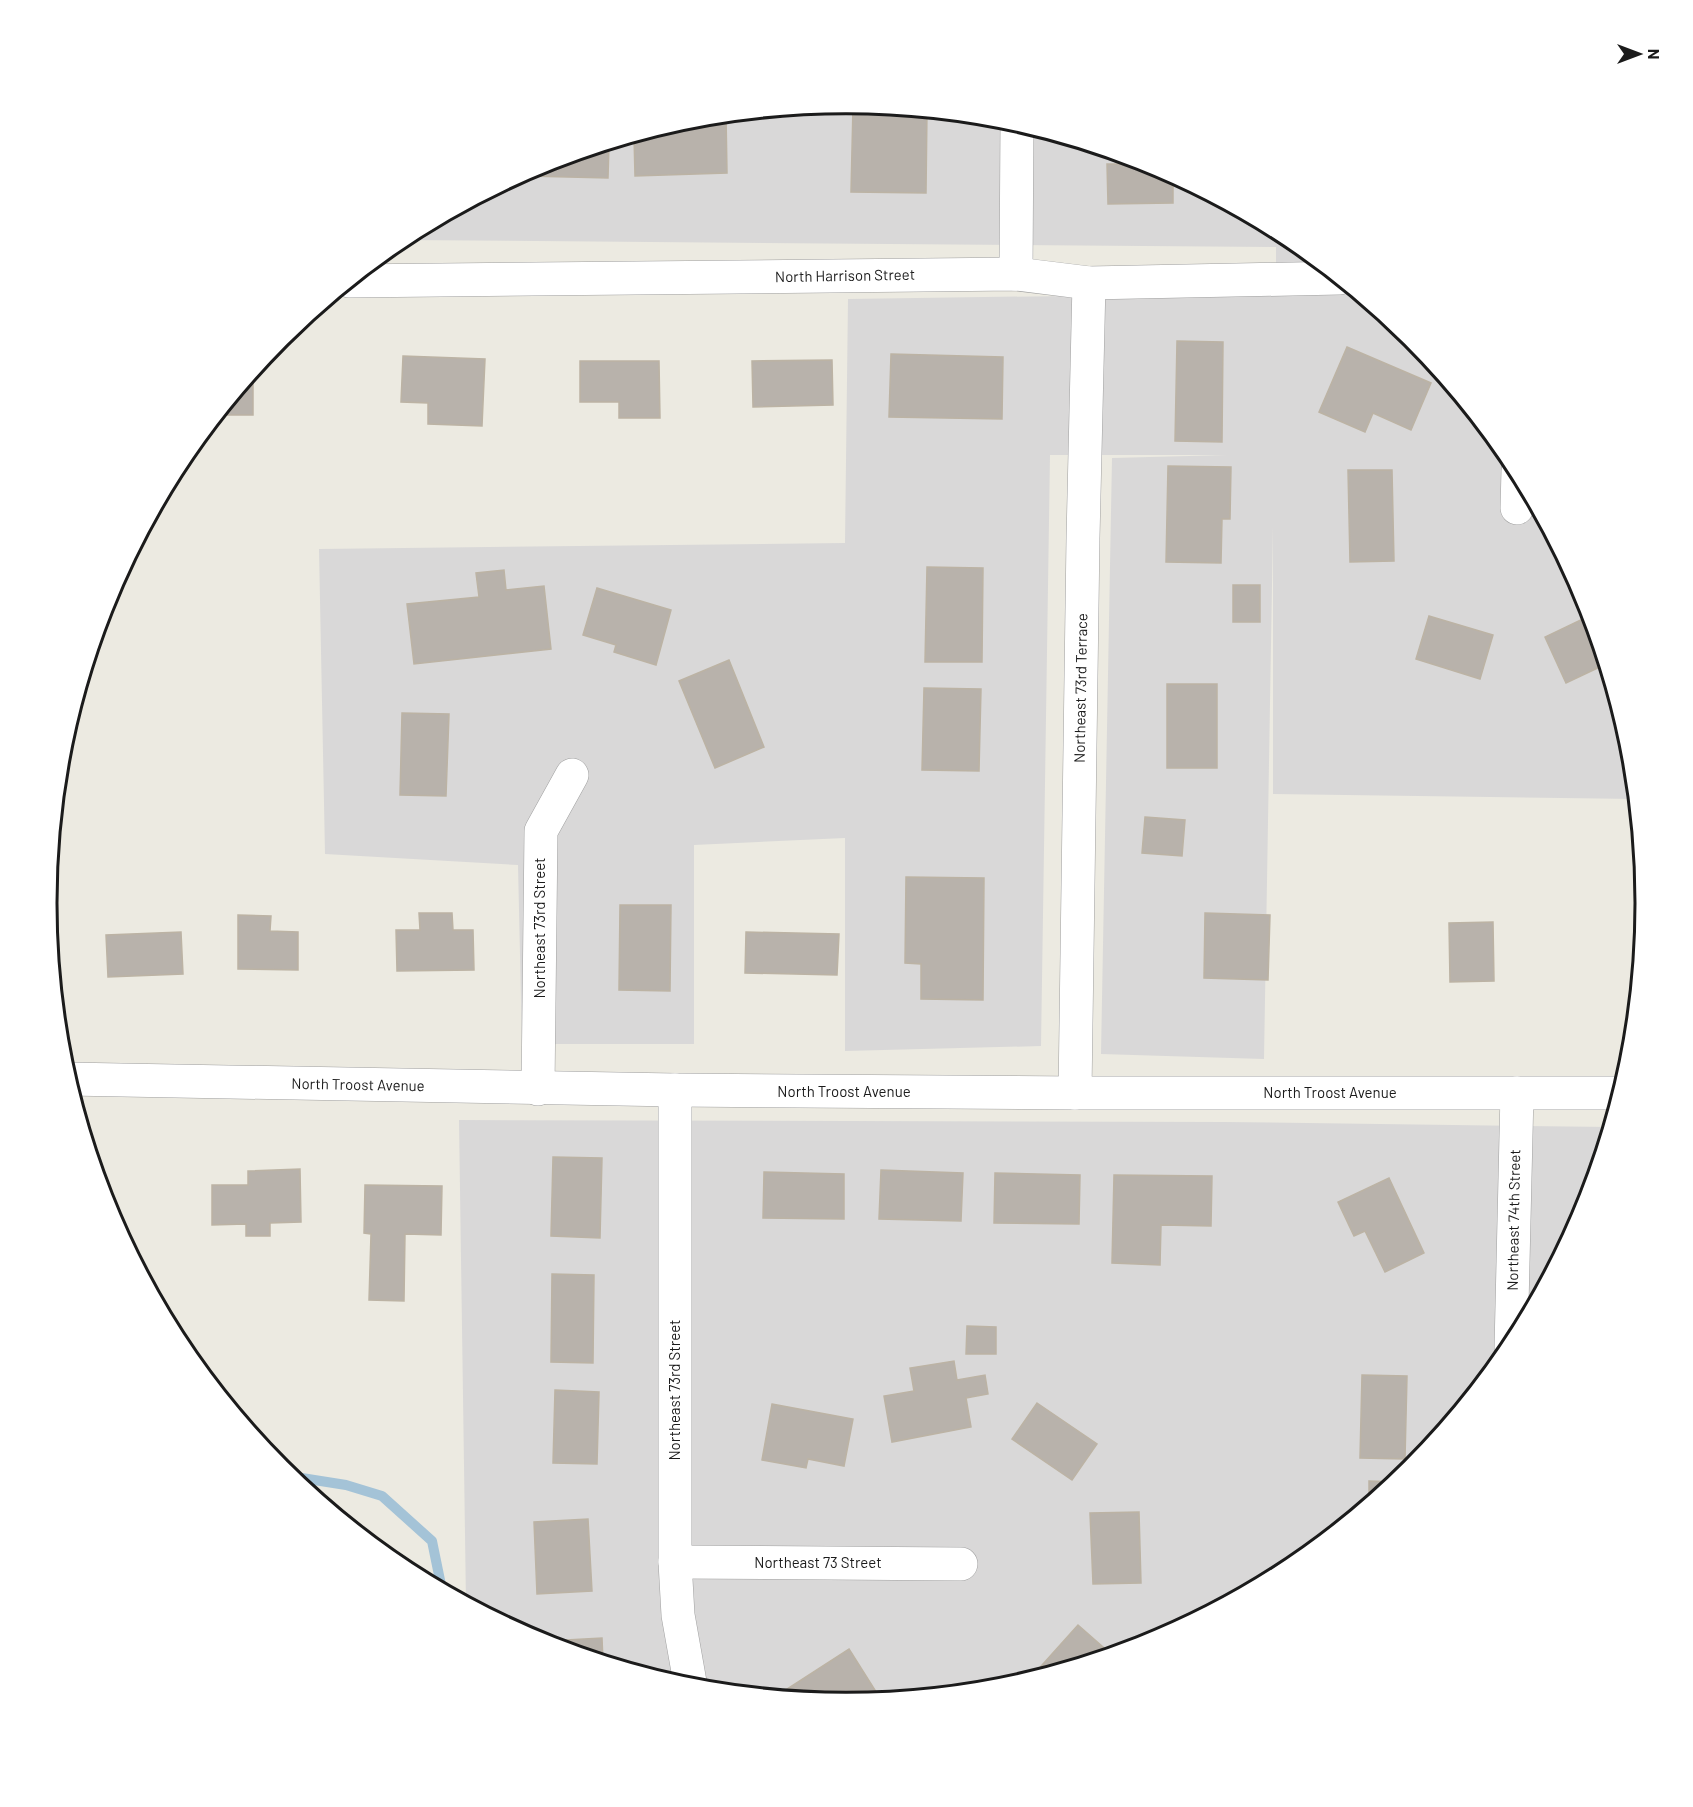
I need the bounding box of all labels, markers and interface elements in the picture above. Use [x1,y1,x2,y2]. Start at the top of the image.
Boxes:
north arrow [1609,24,1669,84]
text: N [1645,49,1664,59]
street label: North Harrison Street [775,265,915,285]
street label: Northeast 73rd Terrace [1070,613,1090,763]
street label: Northeast 73rd Street [530,857,548,999]
street label: North Troost Avenue [291,1074,425,1094]
street label: North Troost Avenue [777,1082,911,1100]
street label: North Troost Avenue [1263,1083,1397,1101]
street label: Northeast 74th Street [1503,1149,1523,1291]
street label: Northeast 73rd Street [665,1319,683,1461]
street label: Northeast 73 Street [754,1553,882,1571]

